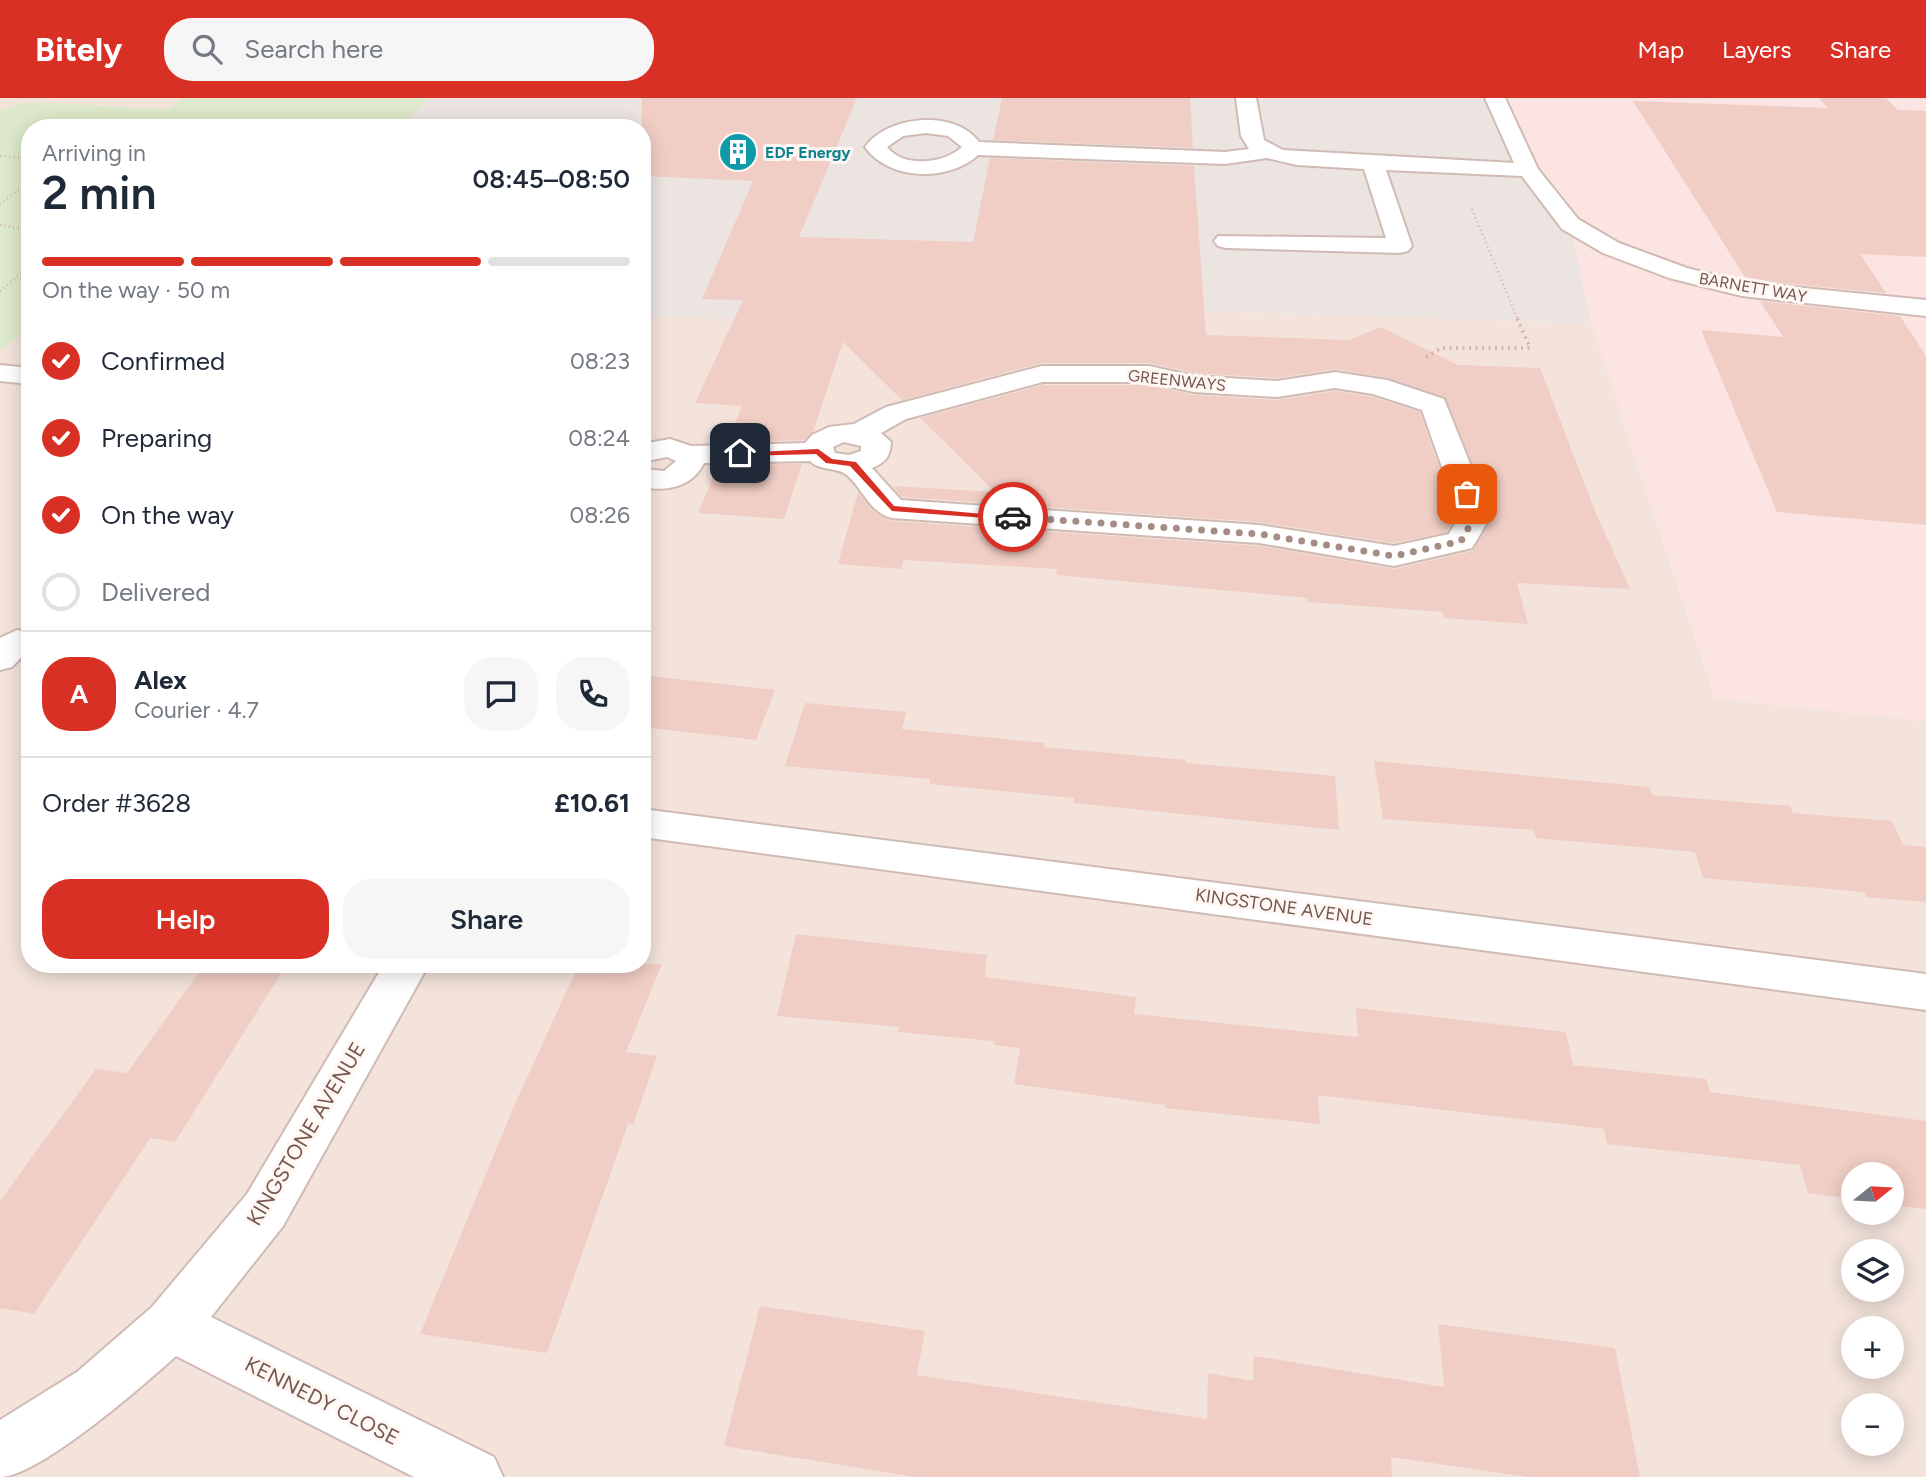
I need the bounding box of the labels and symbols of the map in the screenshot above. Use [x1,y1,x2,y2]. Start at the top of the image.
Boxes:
building icon: EDF Energy [717,131,759,173]
place label: EDF Energy [765,143,851,162]
street label: BARNETT WAY [1697,269,1809,306]
street label: GREENWAYS [1127,366,1227,395]
pin [710,423,770,483]
pin [1437,464,1497,524]
courier [978,482,1048,552]
street label: KINGSTONE AVENUE [1194,884,1374,930]
street label: KINGSTONE AVENUE [241,1038,370,1230]
north arrow [1841,1162,1904,1225]
street label: KENNEDY CLOSE [241,1351,403,1450]

